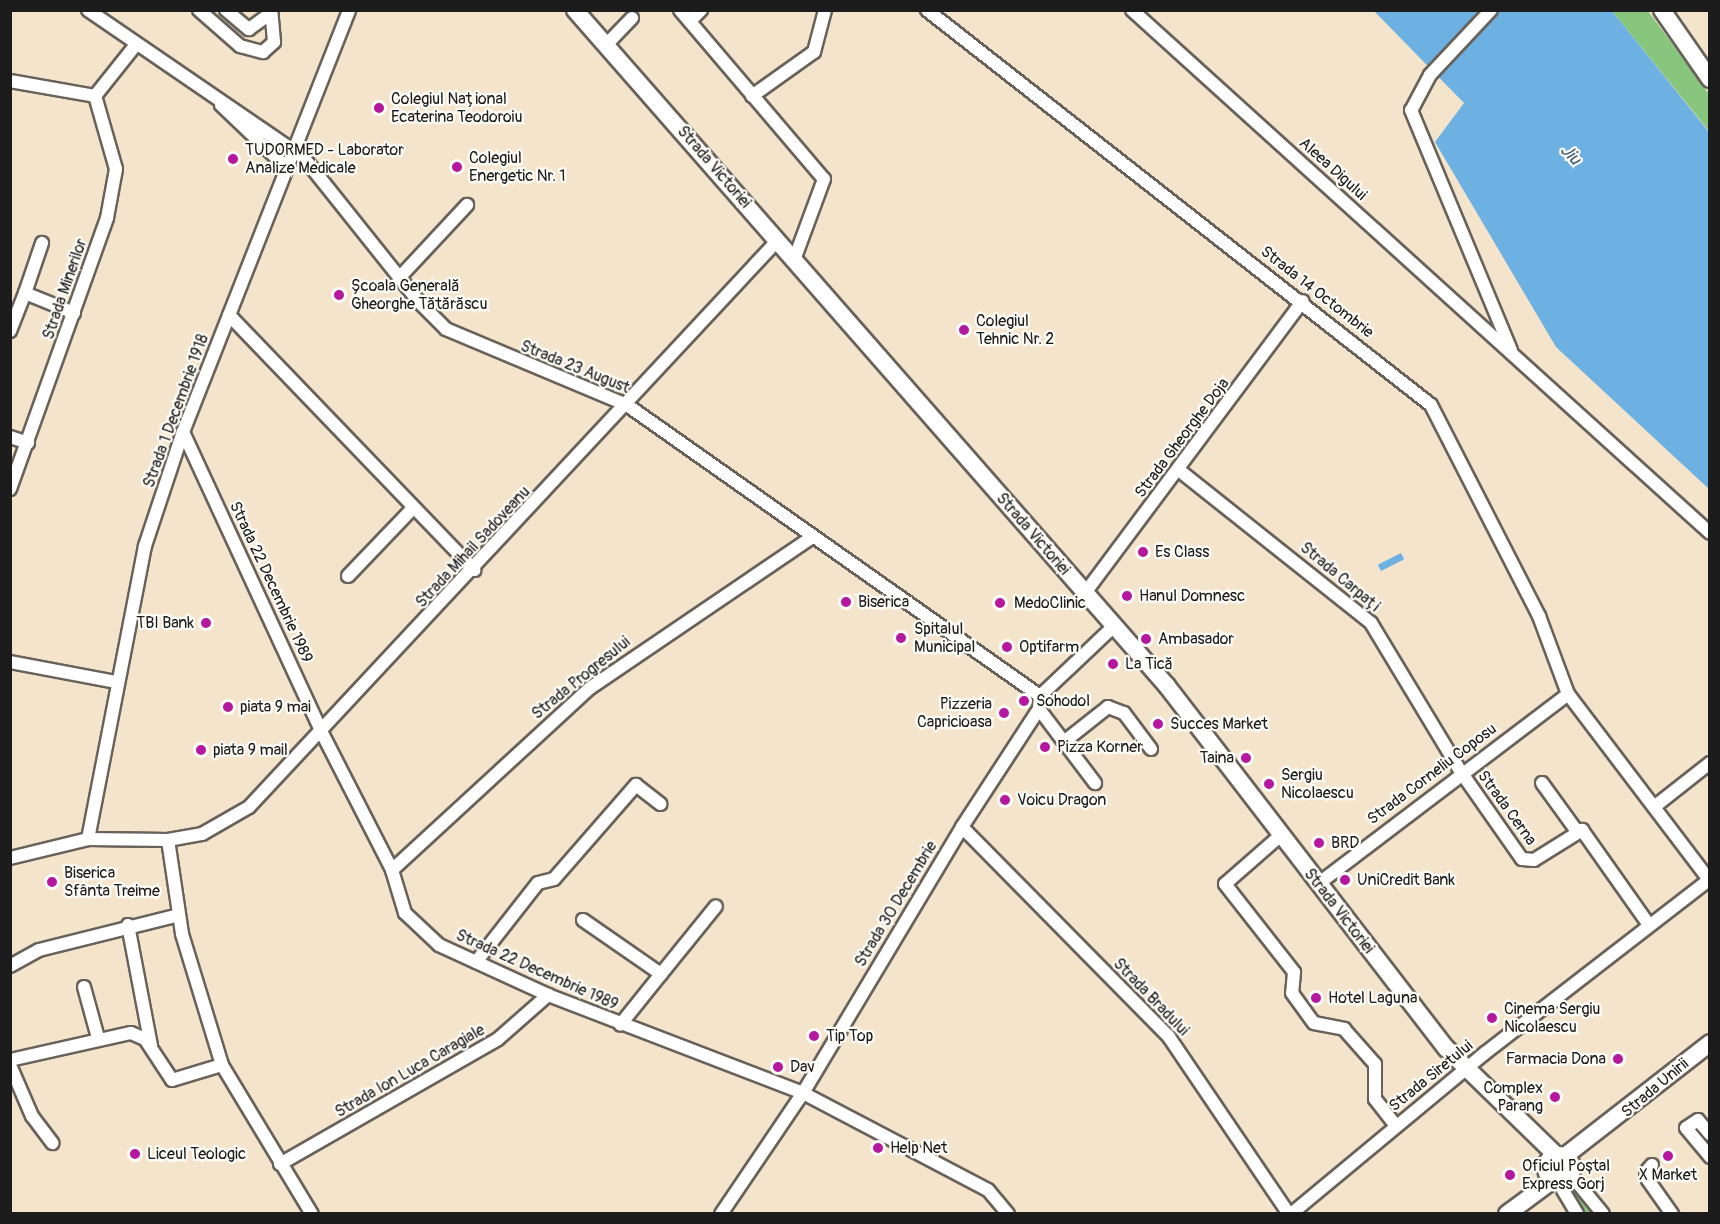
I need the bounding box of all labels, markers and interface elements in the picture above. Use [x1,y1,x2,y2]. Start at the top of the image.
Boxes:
place label: Colegiul Național Ecaterina Teodoroiu [391,89,523,127]
marker: Colegiul Național Ecaterina Teodoroiu [372,101,386,115]
street label: Strada Victoriei [673,122,755,212]
street label: Aleea Digului [1295,134,1371,204]
place label: TUDORMED - Laborator Analize Medicale [245,140,404,178]
water label: Jiu [1555,140,1585,170]
place label: Colegiul Energetic Nr. 1 [469,148,566,186]
marker: TUDORMED - Laborator Analize Medicale [226,152,240,166]
marker: Colegiul Energetic Nr. 1 [450,160,464,174]
street label: Strada Minerilor [39,236,91,342]
street label: Strada 14 Octombrie [1257,242,1377,342]
place label: Școala Generală Gheorghe Tătărăscu [351,276,488,314]
marker: Școala Generală Gheorghe Tătărăscu [332,288,346,302]
place label: Colegiul Tehnic Nr. 2 [976,311,1054,349]
marker: Colegiul Tehnic Nr. 2 [957,323,971,337]
street label: Strada 1 Decembrie 1918 [139,332,213,490]
street label: Strada 23 August [518,336,632,398]
street label: Strada Gheorghe Doja [1131,374,1233,502]
street label: Strada Mihail Sadoveanu [412,482,534,612]
street label: Strada Victoriei [992,489,1074,579]
street label: Strada 22 Decembrie 1989 [225,498,317,666]
street label: Strada Carpați [1296,538,1384,616]
place label: Es Class [1155,542,1209,562]
marker: Es Class [1136,545,1150,559]
place label: Hanul Domnesc [1139,586,1245,606]
marker: Hanul Domnesc [1120,589,1134,603]
place label: Biserica [858,592,909,612]
place label: MedoClinic [1014,593,1086,613]
marker: MedoClinic [991,594,1009,612]
marker: Biserica [839,595,853,609]
place label: TBI Bank [136,613,194,633]
marker: TBI Bank [199,616,213,630]
place label: Spitalul Municipal [914,619,975,657]
marker: Spitalul Municipal [892,629,910,647]
place label: Ambasador [1158,629,1234,649]
street label: Strada Progresului [528,632,634,724]
marker: Ambasador [1139,632,1153,646]
place label: Optifarm [1019,637,1079,657]
marker: Optifarm [1000,640,1014,654]
place label: La Tică [1125,654,1173,674]
marker: La Tică [1106,657,1120,671]
place label: Sohodol [1036,691,1090,711]
place label: Pizzeria Capricioasa [917,694,992,732]
marker: Sohodol [1017,694,1031,708]
place label: piata 9 mai [240,697,311,717]
marker: piata 9 mai [221,700,235,714]
marker: Pizzeria Capricioasa [997,706,1011,720]
place label: Succes Market [1170,714,1268,734]
marker: Succes Market [1151,717,1165,731]
street label: Strada Corneliu Coposu [1364,719,1500,829]
place label: Pizza Korner [1057,737,1143,757]
place label: piata 9 mail [213,740,288,760]
marker: Pizza Korner [1038,740,1052,754]
marker: piata 9 mail [194,743,208,757]
place label: Taina [1199,748,1234,768]
marker: Taina [1239,751,1253,765]
place label: Sergiu Nicolaescu [1281,765,1354,803]
street label: Strada Cerna [1473,767,1541,849]
marker: Sergiu Nicolaescu [1262,777,1276,791]
place label: Voicu Dragon [1017,790,1106,810]
marker: Voicu Dragon [998,793,1012,807]
place label: BRD [1331,833,1359,853]
marker: BRD [1312,836,1326,850]
street label: Strada 30 Decembrie [851,838,941,970]
place label: Biserica Sfânta Treime [64,863,160,901]
street label: Strada Victoriei [1300,865,1378,957]
place label: UniCredit Bank [1357,870,1455,890]
marker: UniCredit Bank [1338,873,1352,887]
marker: Biserica Sfânta Treime [45,875,59,889]
street label: Strada 22 Decembrie 1989 [453,926,621,1014]
street label: Strada Bradului [1109,954,1193,1040]
place label: Hotel Laguna [1328,988,1417,1008]
marker: Hotel Laguna [1309,991,1323,1005]
place label: Cinema Sergiu Nicolaescu [1504,999,1600,1037]
marker: Cinema Sergiu Nicolaescu [1485,1011,1499,1025]
street label: Strada Ion Luca Caragiale [332,1020,488,1122]
place label: Tip Top [826,1026,873,1046]
marker: Tip Top [807,1029,821,1043]
street label: Strada Siretului [1385,1036,1477,1116]
place label: Farmacia Dona [1506,1049,1606,1069]
marker: Farmacia Dona [1611,1052,1625,1066]
street label: Strada Unirii [1618,1054,1692,1122]
place label: Dav [790,1057,815,1077]
marker: Dav [771,1060,785,1074]
place label: Complex Parang [1484,1078,1543,1116]
marker: Complex Parang [1548,1090,1562,1104]
place label: Help Net [890,1138,947,1158]
marker: Help Net [871,1141,885,1155]
place label: Liceul Teologic [147,1144,246,1164]
marker: Liceul Teologic [128,1147,142,1161]
marker: X Market [1661,1149,1675,1163]
place label: Oficiul Poştal Express Gorj [1522,1156,1610,1194]
place label: X Market [1639,1165,1697,1185]
marker: Oficiul Poştal Express Gorj [1503,1168,1517,1182]

